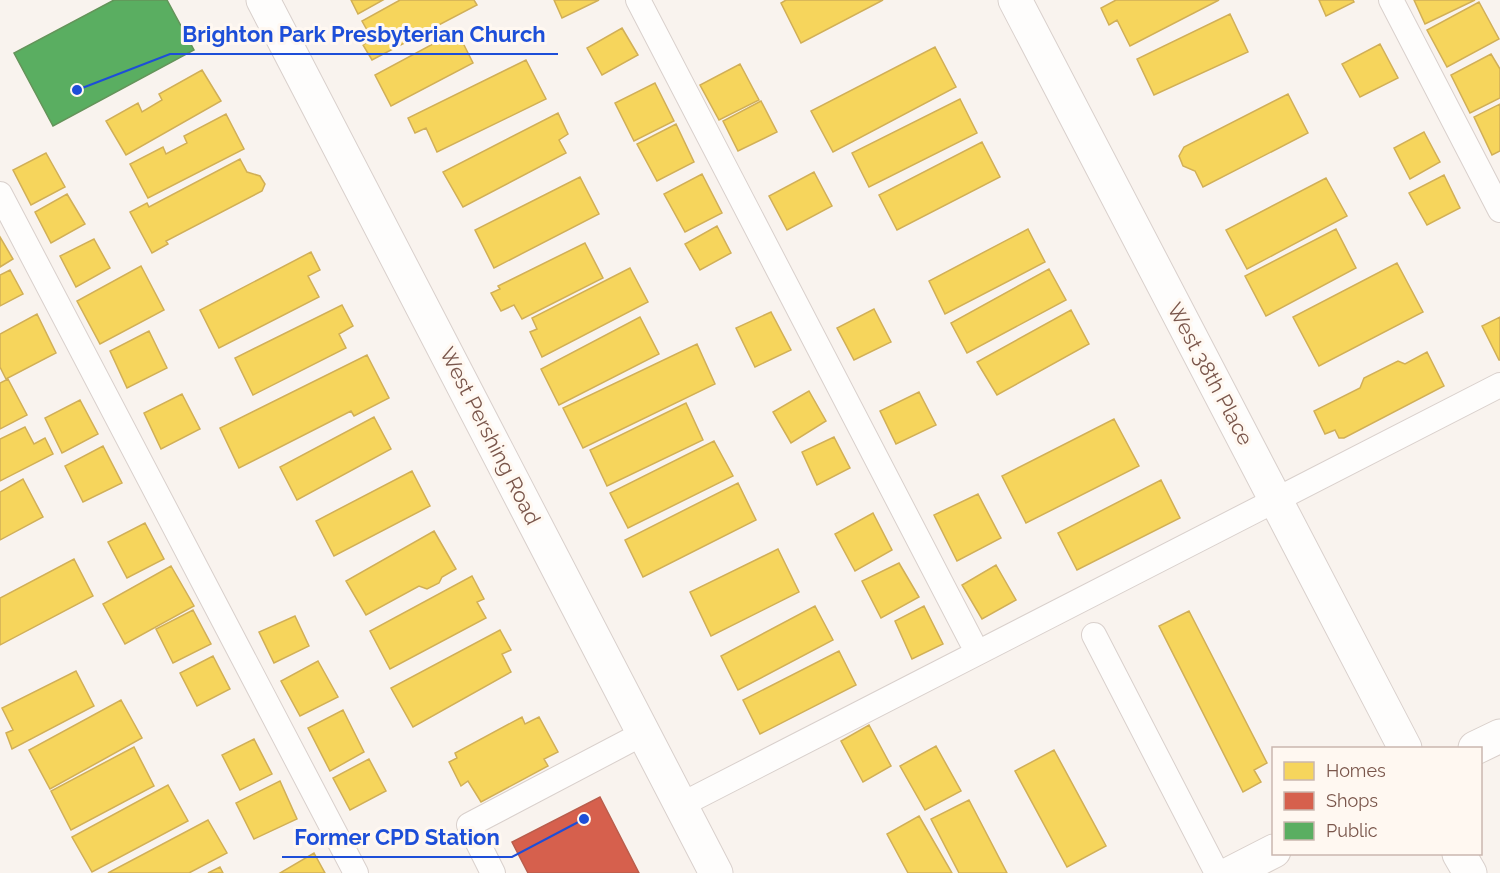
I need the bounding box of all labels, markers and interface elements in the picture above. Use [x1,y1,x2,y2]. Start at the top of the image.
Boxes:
callout: Brighton Park Presbyterian Church [170,14,558,54]
text: Brighton Park Presbyterian Church [182,21,546,47]
street label: West 38th Place [1162,298,1258,449]
street label: West Pershing Road [435,343,546,529]
legend [1272,747,1482,855]
text: Homes [1326,760,1386,781]
text: Shops [1326,790,1378,811]
callout: Former CPD Station [282,817,512,857]
text: Public [1326,820,1378,841]
text: Former CPD Station [294,824,500,850]

